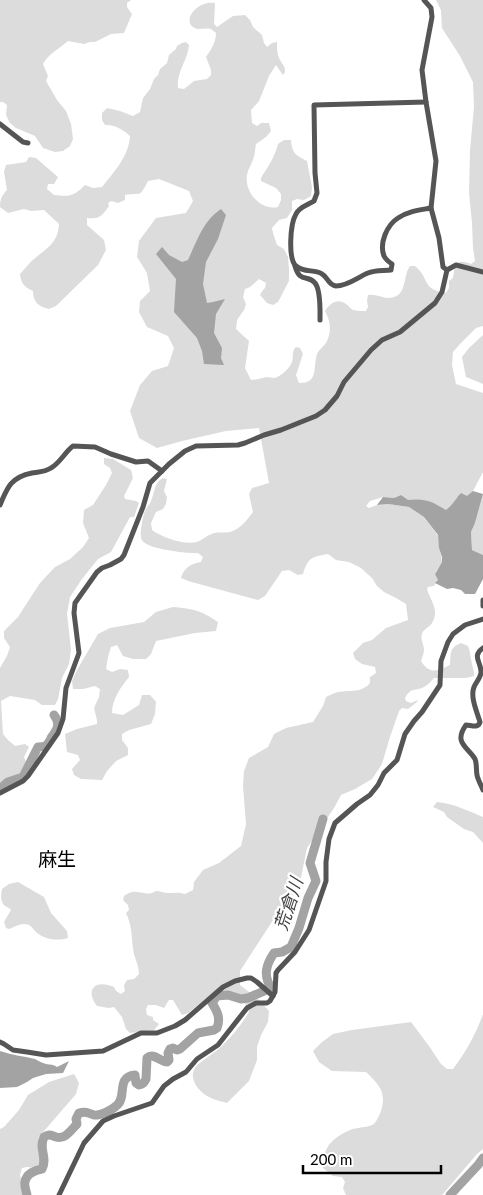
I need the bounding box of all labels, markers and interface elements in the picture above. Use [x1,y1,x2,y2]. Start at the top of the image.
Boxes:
district label: 麻生 [38,847,76,870]
water label: 荒倉川 [269,873,307,933]
scale bar [303,1142,440,1174]
text: 200 m [310,1150,352,1168]

